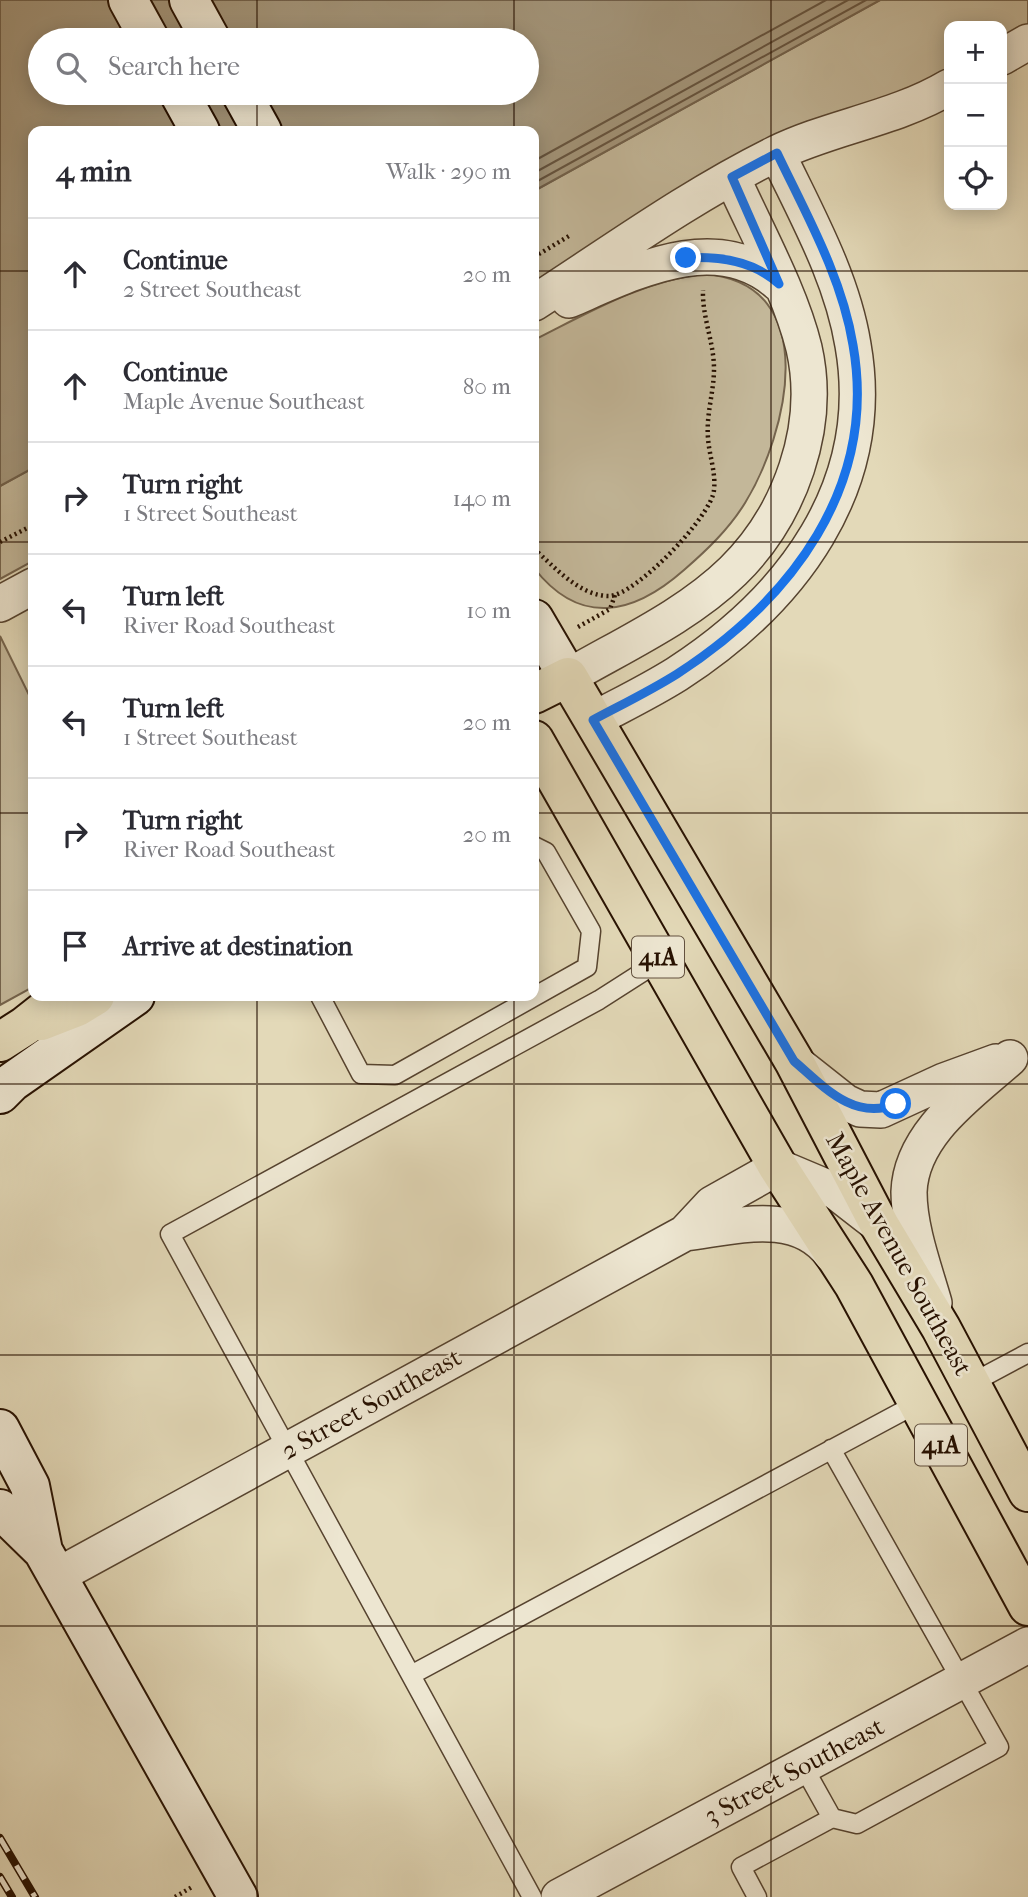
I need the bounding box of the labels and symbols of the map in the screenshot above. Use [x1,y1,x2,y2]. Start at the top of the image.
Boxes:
route end [670,242,701,273]
road number: 41A [632,937,684,978]
route start [880,1088,911,1119]
street label: Maple Avenue Southeast [819,1127,979,1382]
street label: 2 Street Southeast [275,1341,467,1466]
road number: 41A [915,1424,967,1465]
street label: 3 Street Southeast [699,1710,890,1831]

